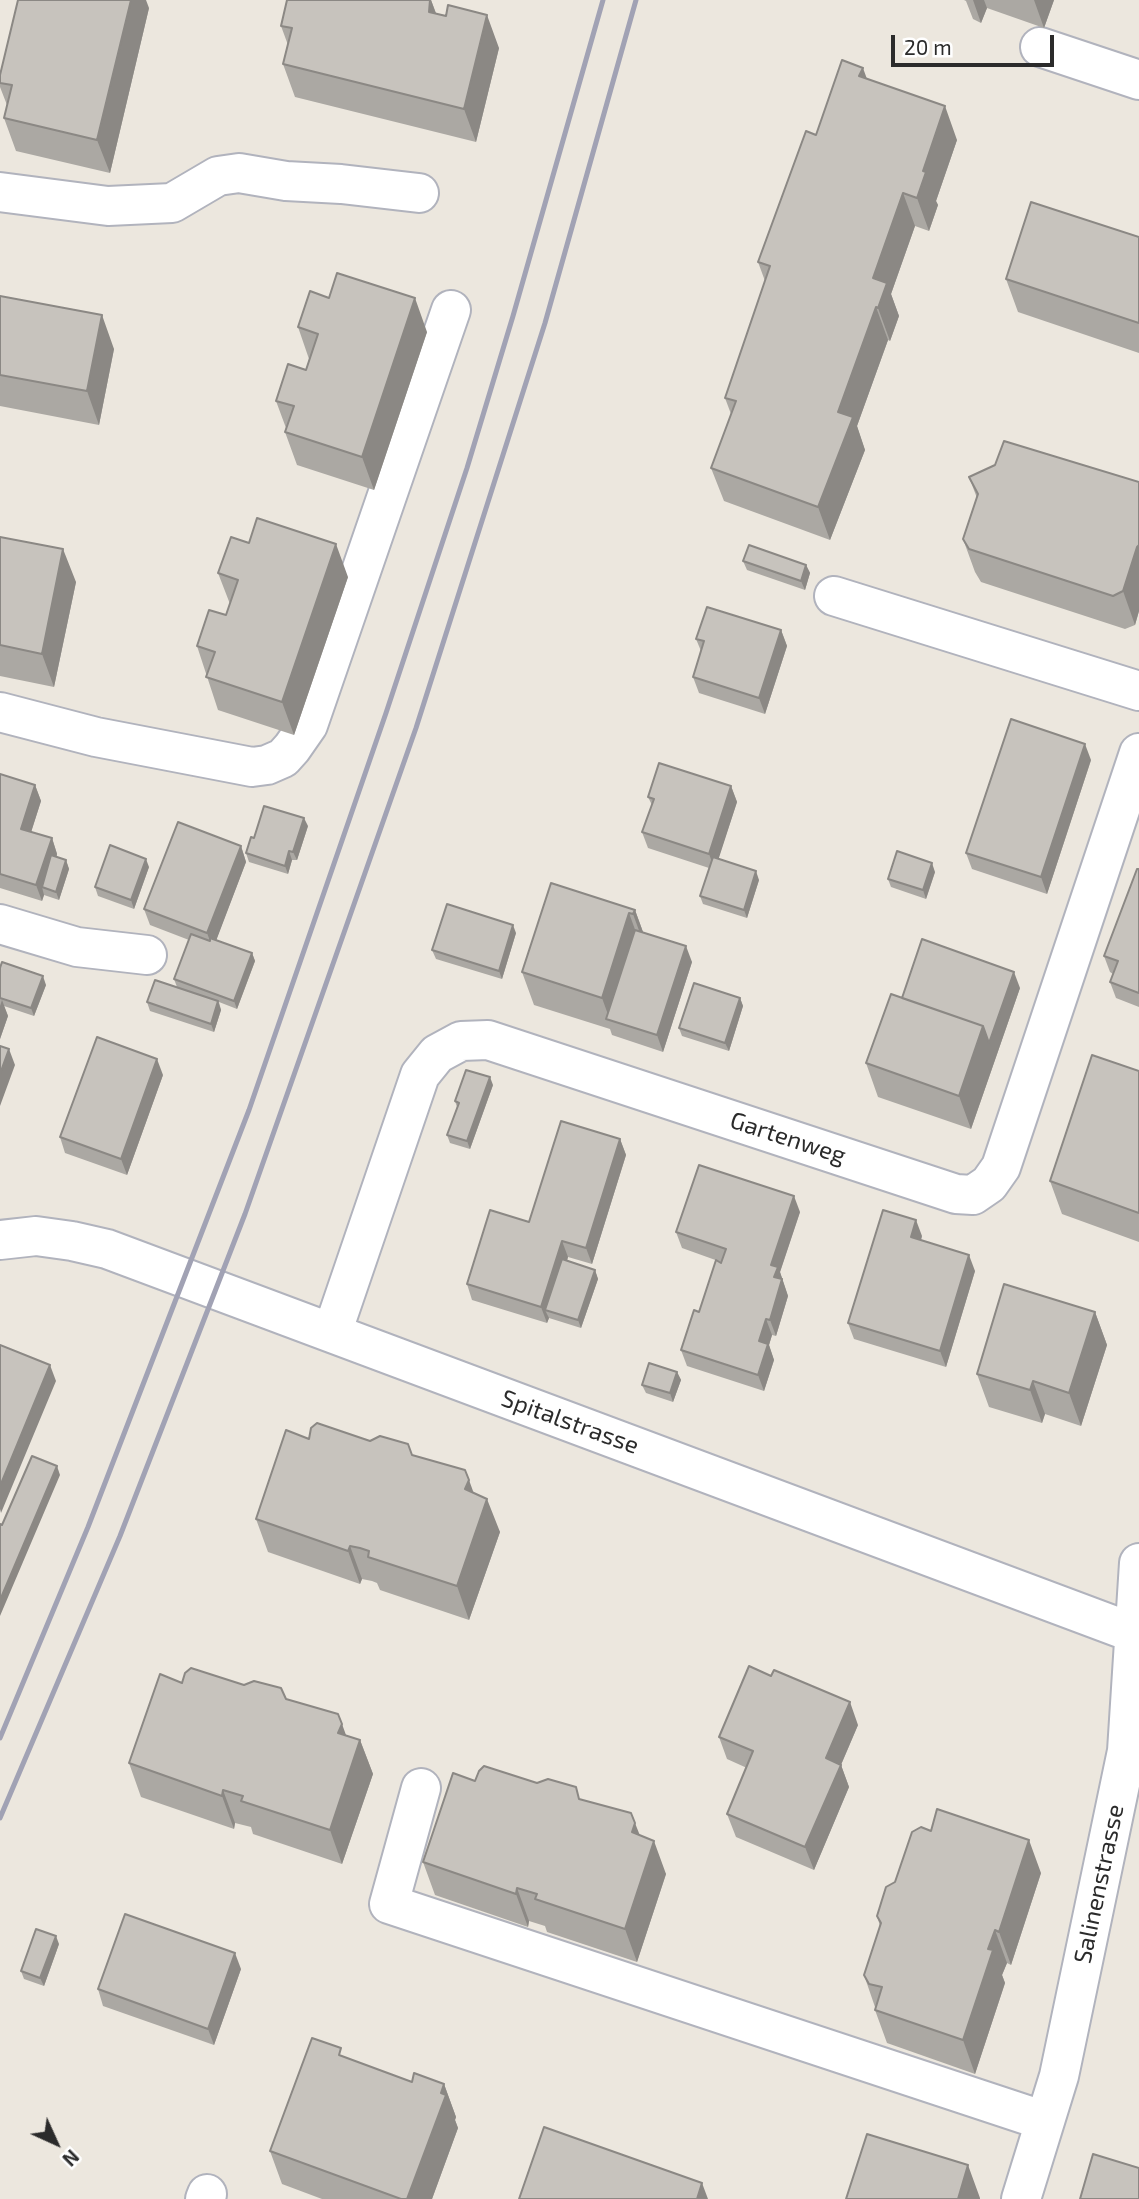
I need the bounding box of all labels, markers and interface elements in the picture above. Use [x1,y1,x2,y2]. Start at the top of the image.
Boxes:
scale bar [894,21,1057,65]
text: 20 m [904,34,952,59]
street label: Gartenweg [727,1106,849,1170]
street label: Spitalstrasse [497,1384,643,1460]
street label: Salinenstrasse [1068,1802,1130,1966]
north arrow [21,2108,91,2178]
text: N [58,2145,84,2171]

